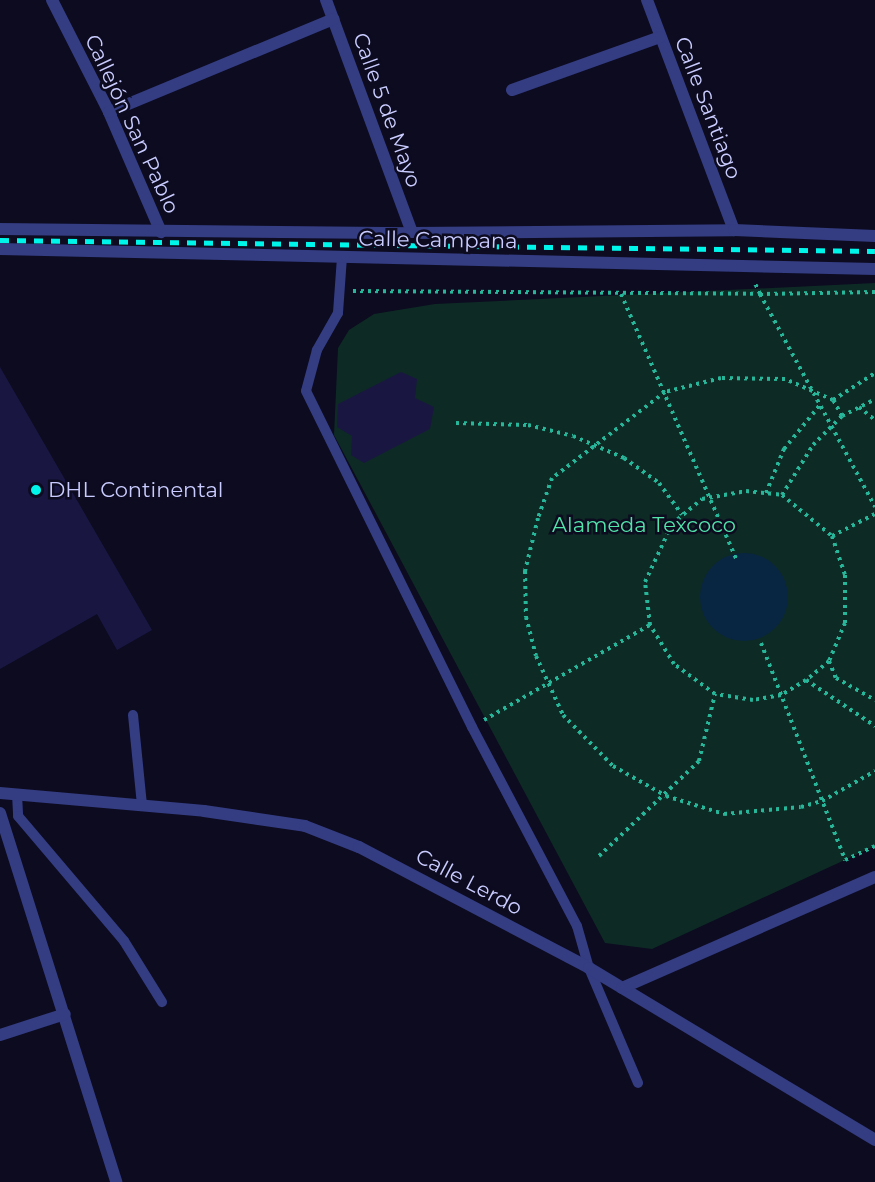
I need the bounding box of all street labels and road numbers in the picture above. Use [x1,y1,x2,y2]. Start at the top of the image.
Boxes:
street label: Calle 5 de Mayo [347,29,427,191]
street label: Callejón San Pablo [79,30,185,218]
street label: Calle Santiago [669,33,747,183]
street label: Calle Campana [358,226,518,254]
street label: Calle Lerdo [411,843,527,921]

